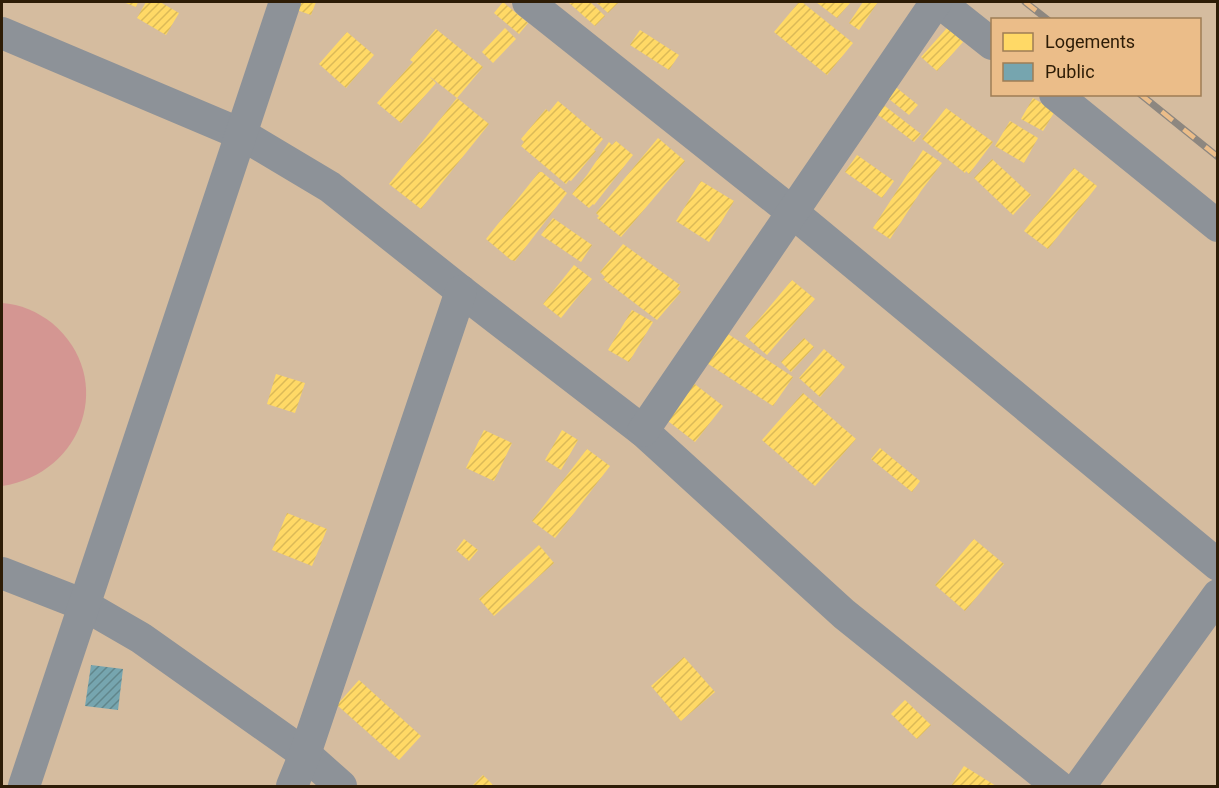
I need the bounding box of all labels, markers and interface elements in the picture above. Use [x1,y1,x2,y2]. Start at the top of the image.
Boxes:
legend [991,18,1201,96]
text: Logements [1045,31,1135,52]
text: Public [1045,61,1095,82]

